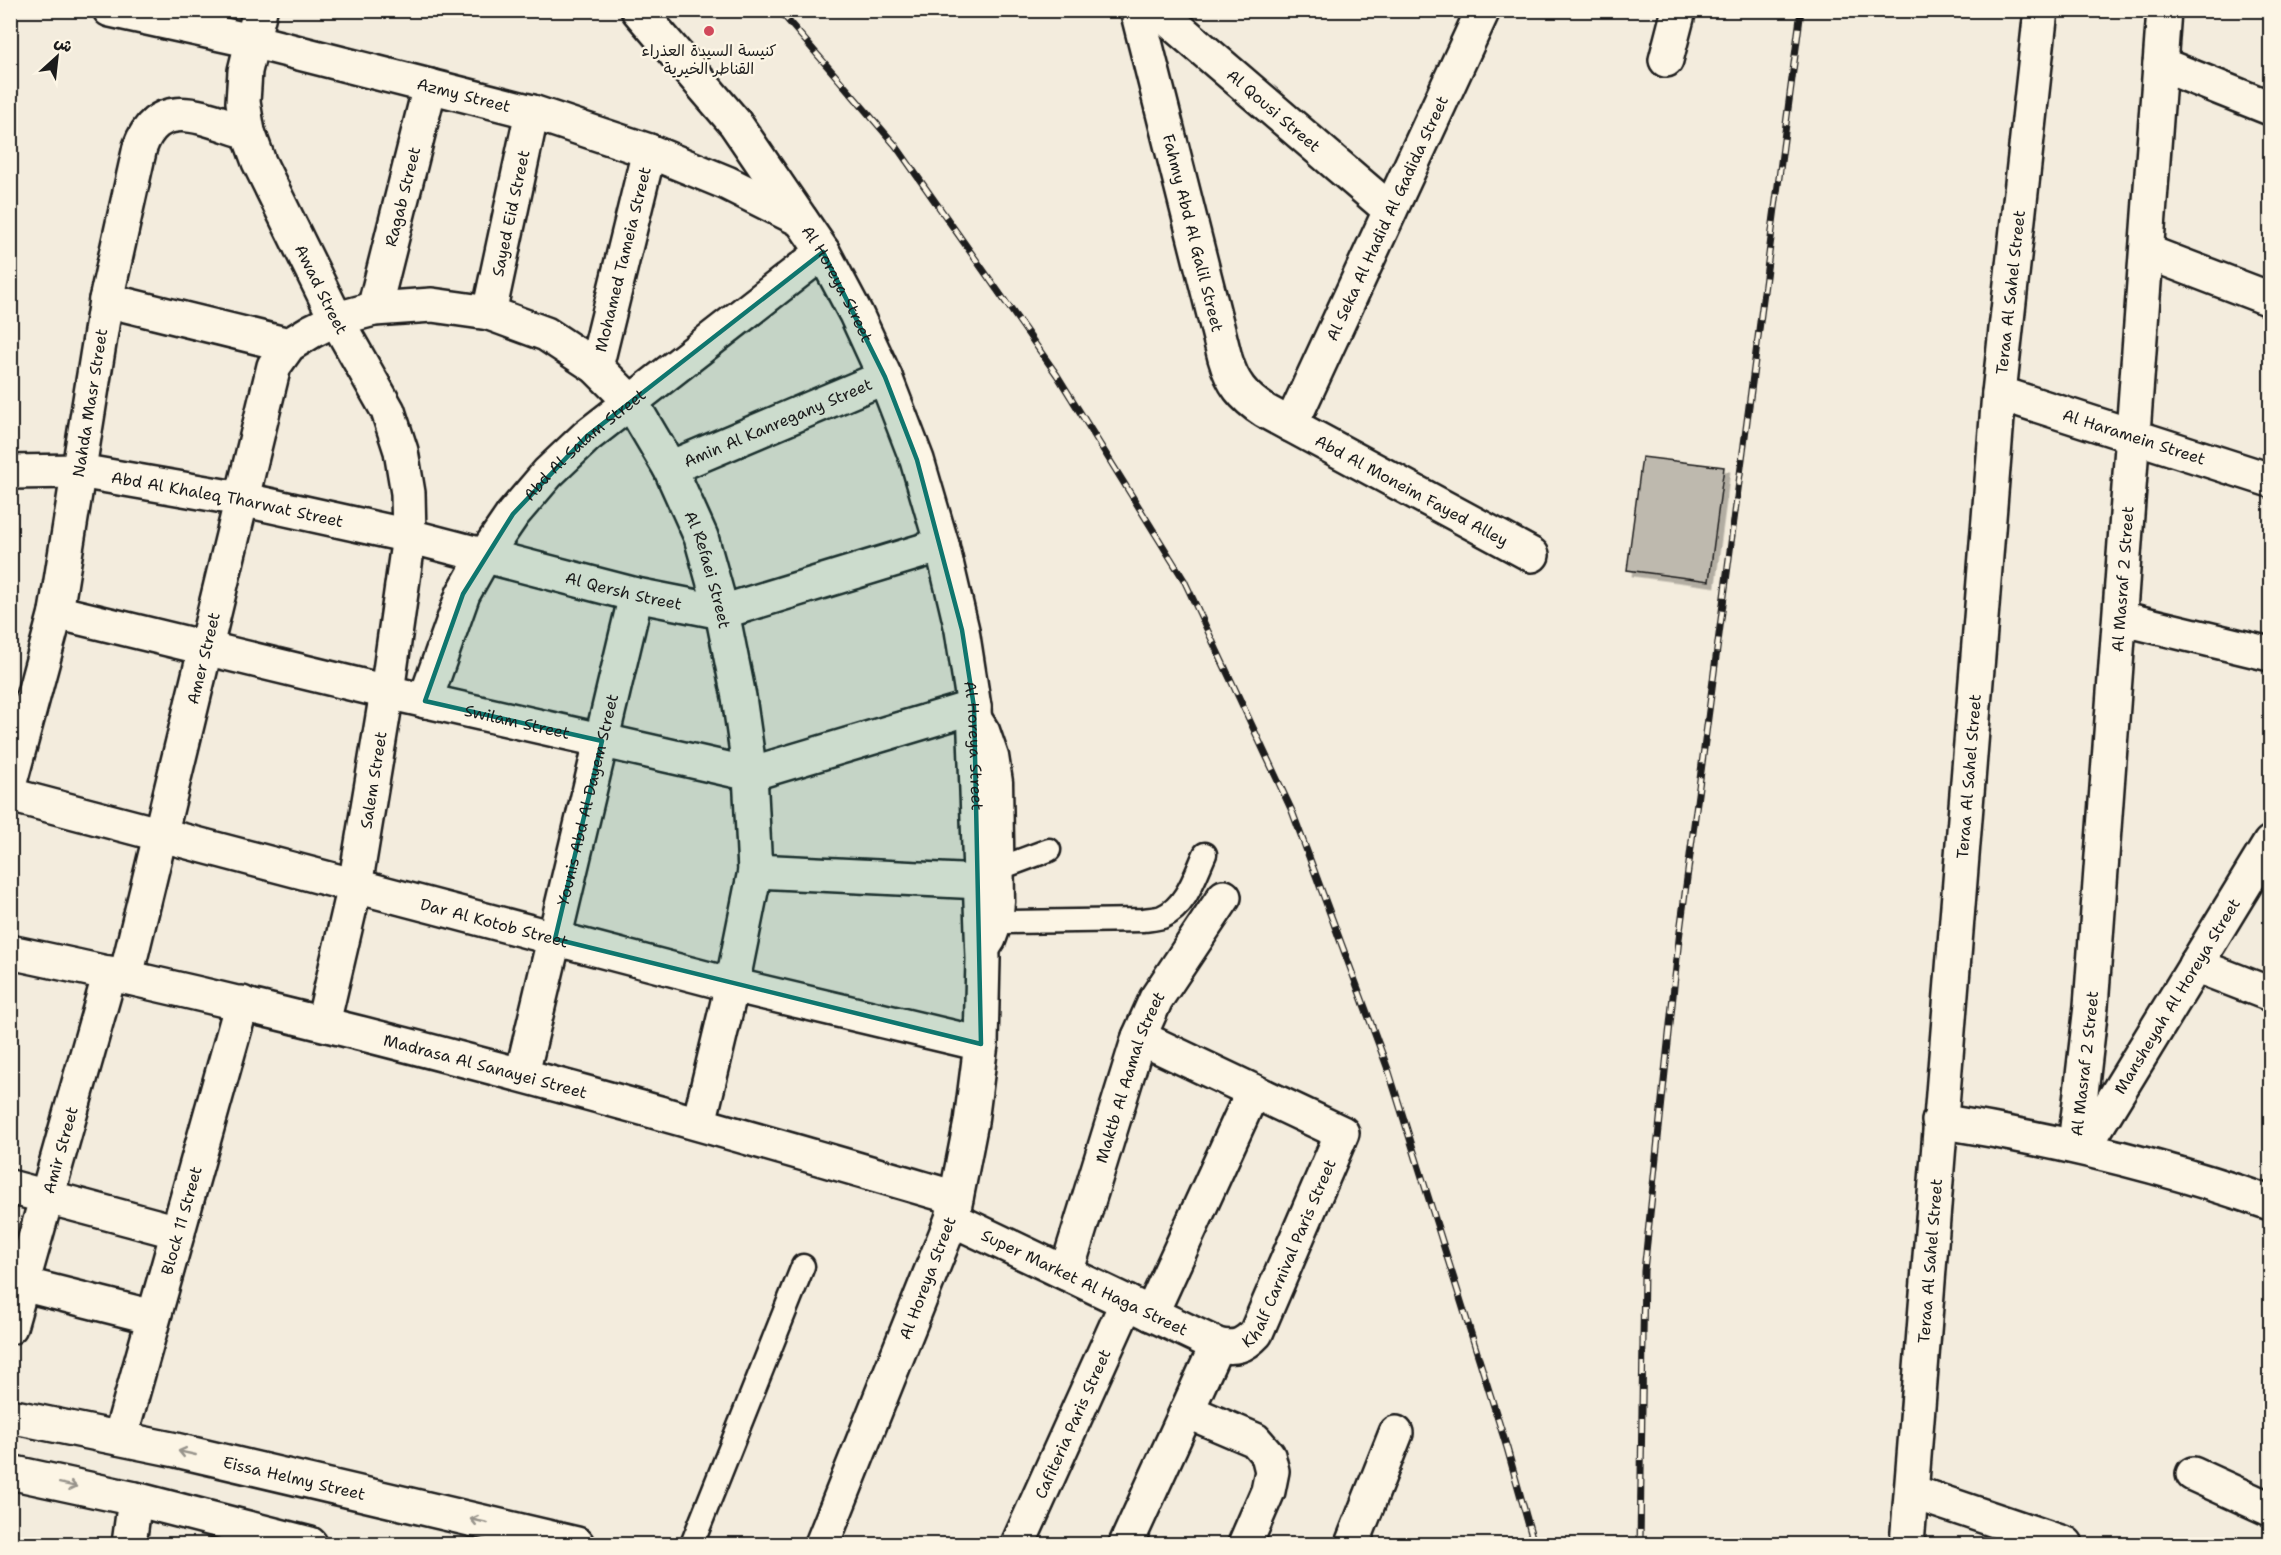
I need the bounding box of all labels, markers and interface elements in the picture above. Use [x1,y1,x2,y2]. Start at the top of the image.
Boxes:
marker: كنيسة السيدة العذراء القناطر الخيرية [702,24,716,38]
north arrow [27,27,87,87]
text: ش [51,31,76,57]
place label: كنيسة السيدة العذراء القناطر الخيرية [641,40,777,79]
street label: Al Qousi Street [1222,65,1325,157]
street label: Azmy Street [415,73,513,117]
street label: Al Seka Al Hadid Al Gadida Street [1321,92,1453,344]
street label: Fahmy Abd Al Galil Street [1158,132,1228,334]
street label: Ragab Street [380,144,425,249]
street label: Sayed Eid Street [487,148,535,279]
street label: Mohamed Tameia Street [590,165,656,354]
street label: Teraa Al Sahel Street [1991,209,2030,376]
street label: Al Horeya Street [797,221,878,346]
street label: Awad Street [290,241,352,338]
street label: Nahda Masr Street [68,327,112,479]
street label: Amin Al Kanregany Street [680,374,875,472]
street label: Abd Al Salam Street [519,384,650,505]
street label: Al Haramein Street [2060,404,2208,470]
street label: Abd Al Moneim Fayed Alley [1311,430,1512,551]
street label: Abd Al Khaleq Tharwat Street [110,467,345,532]
street label: Al Masraf 2 Street [2107,505,2139,653]
street label: Al Refaei Street [680,507,735,630]
street label: Al Qersh Street [563,567,684,615]
street label: Amer Street [182,610,225,707]
street label: Al Horeya Street [959,679,988,811]
street label: Younis Abd Al Dayem Street [552,692,623,908]
street label: Teraa Al Sahel Street [1952,693,1986,860]
street label: Swilam Street [462,700,572,744]
street label: Salem Street [355,730,392,830]
street label: Dar Al Kotob Street [418,893,571,953]
street label: Mansheyah Al Horeya Street [2109,894,2245,1098]
street label: Maktb Al Aamal Street [1091,987,1169,1166]
street label: Al Masraf 2 Street [2066,990,2103,1137]
street label: Madrasa Al Sanayei Street [381,1030,589,1103]
street label: Amir Street [38,1104,83,1196]
street label: Khalf Carnival Paris Street [1238,1156,1341,1352]
street label: Block 11 Street [156,1164,207,1277]
street label: Teraa Al Sahel Street [1913,1178,1947,1344]
street label: Al Horeya Street [894,1214,961,1343]
street label: Super Market Al Haga Street [978,1225,1191,1341]
street label: Cafiteria Paris Street [1030,1346,1116,1502]
one-way arrow [178,1446,197,1458]
street label: Eissa Helmy Street [221,1451,367,1505]
one-way arrow [58,1479,77,1491]
one-way arrow [470,1515,489,1527]

